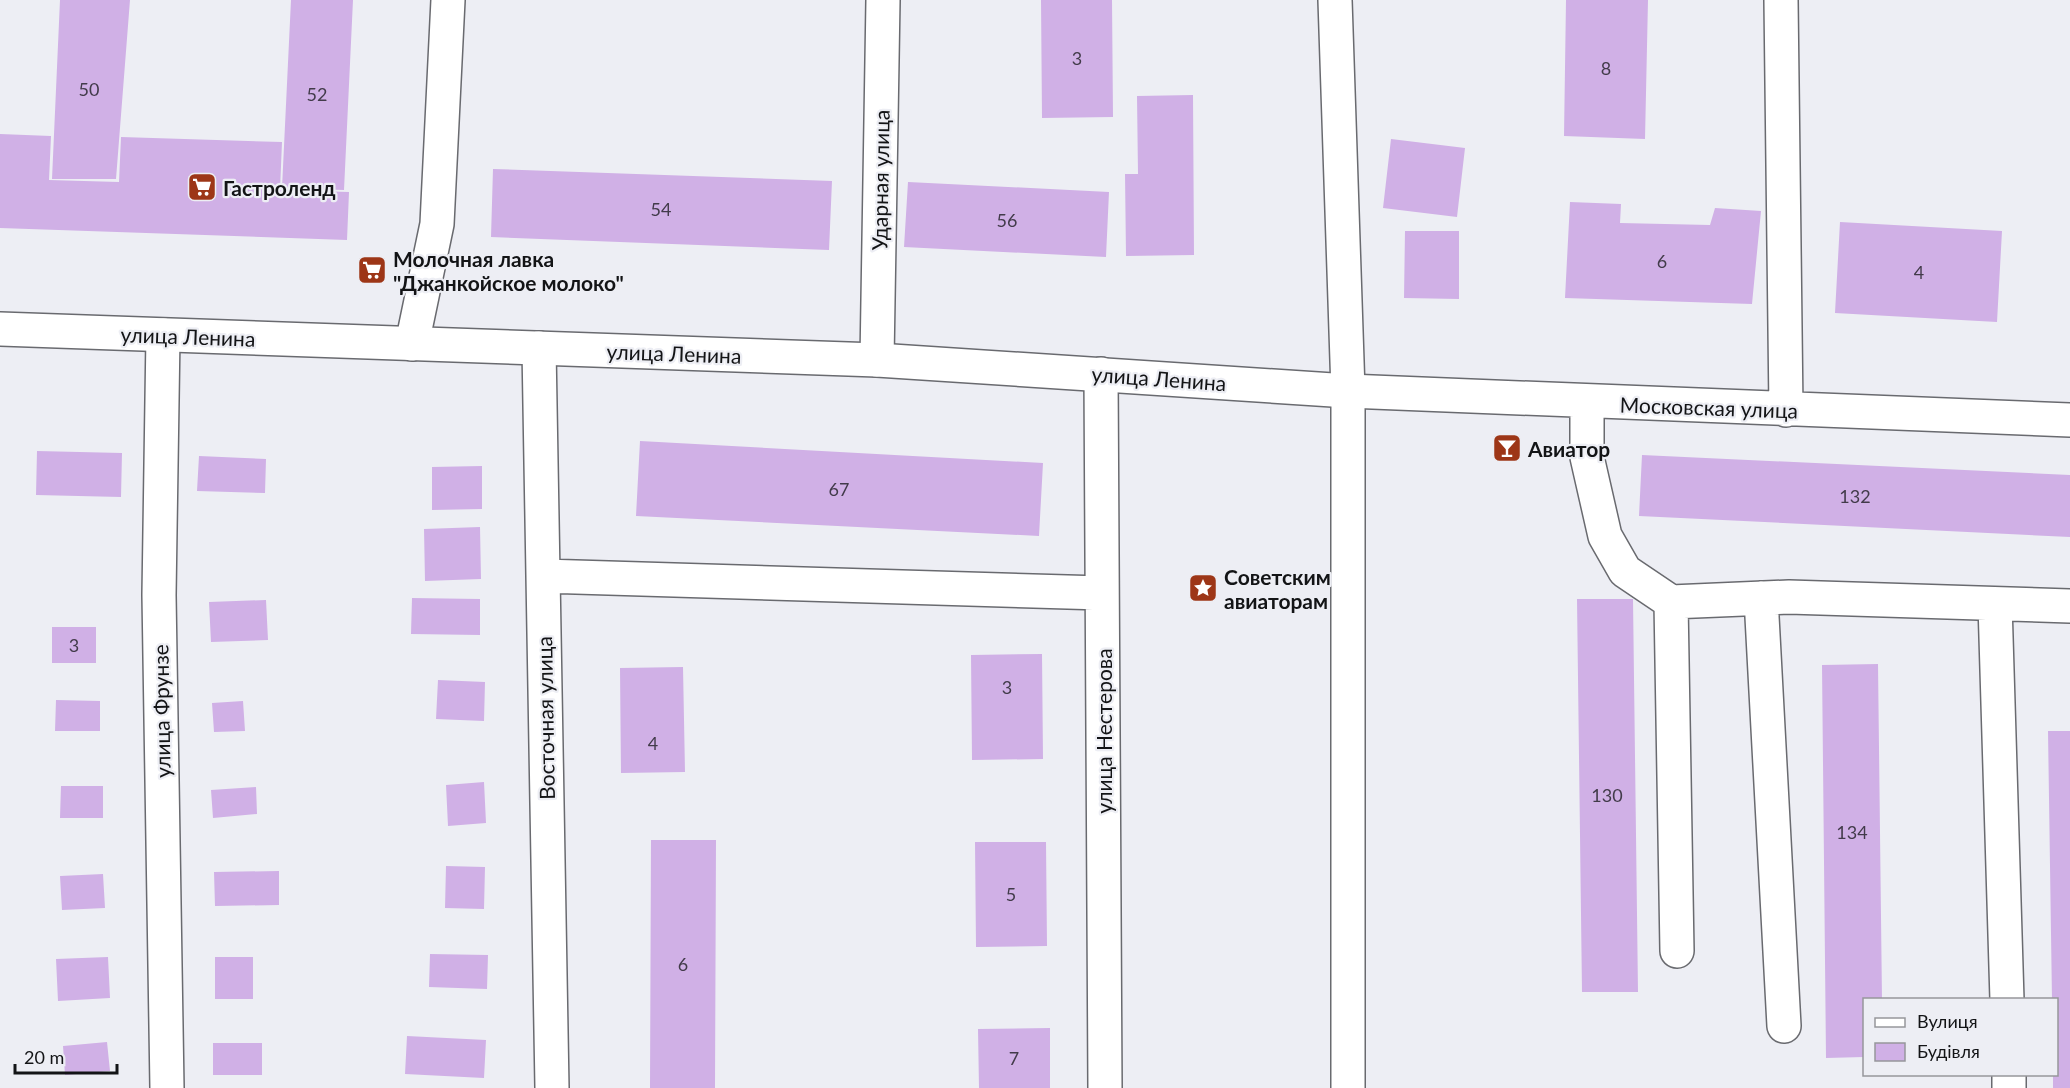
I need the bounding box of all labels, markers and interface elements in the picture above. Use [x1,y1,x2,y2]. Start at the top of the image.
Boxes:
house number: 3 [1072,47,1082,69]
house number: 8 [1601,57,1611,79]
house number: 50 [79,78,99,100]
house number: 52 [307,83,327,105]
street label: Ударная улица [866,109,894,251]
supermarket icon: Гастроленд [186,171,218,203]
place label: Гастроленд [223,175,336,200]
house number: 54 [651,198,671,220]
house number: 56 [997,209,1017,231]
place label: Молочная лавка "Джанкойское молоко" [393,246,624,295]
house number: 6 [1657,250,1667,272]
supermarket icon: Молочная лавка "Джанкойское молоко" [356,254,388,286]
house number: 4 [1914,261,1924,283]
street label: улица Ленина [120,321,256,351]
street label: улица Ленина [606,338,742,368]
street label: улица Ленина [1091,361,1227,395]
street label: Московская улица [1619,391,1799,423]
bar icon: Авиатор [1491,432,1523,464]
place label: Авиатор [1527,436,1610,461]
house number: 67 [829,478,849,500]
house number: 132 [1839,485,1871,507]
place label: Советским авиаторам [1224,564,1331,613]
place icon: Советским авиаторам [1187,572,1219,604]
house number: 3 [69,634,79,656]
street label: Восточная улица [531,636,559,800]
street label: улица Фрунзе [147,644,175,778]
street label: улица Нестерова [1091,648,1116,814]
house number: 3 [1002,676,1012,698]
house number: 4 [648,732,658,754]
house number: 130 [1591,784,1623,806]
house number: 134 [1836,821,1868,843]
house number: 5 [1006,883,1016,905]
house number: 6 [678,953,688,975]
legend [1863,998,2058,1076]
text: Вулиця [1917,1010,1978,1032]
scale bar [15,1037,117,1075]
text: Будівля [1917,1040,1980,1062]
text: 20 m [24,1046,64,1068]
house number: 7 [1009,1047,1019,1069]

